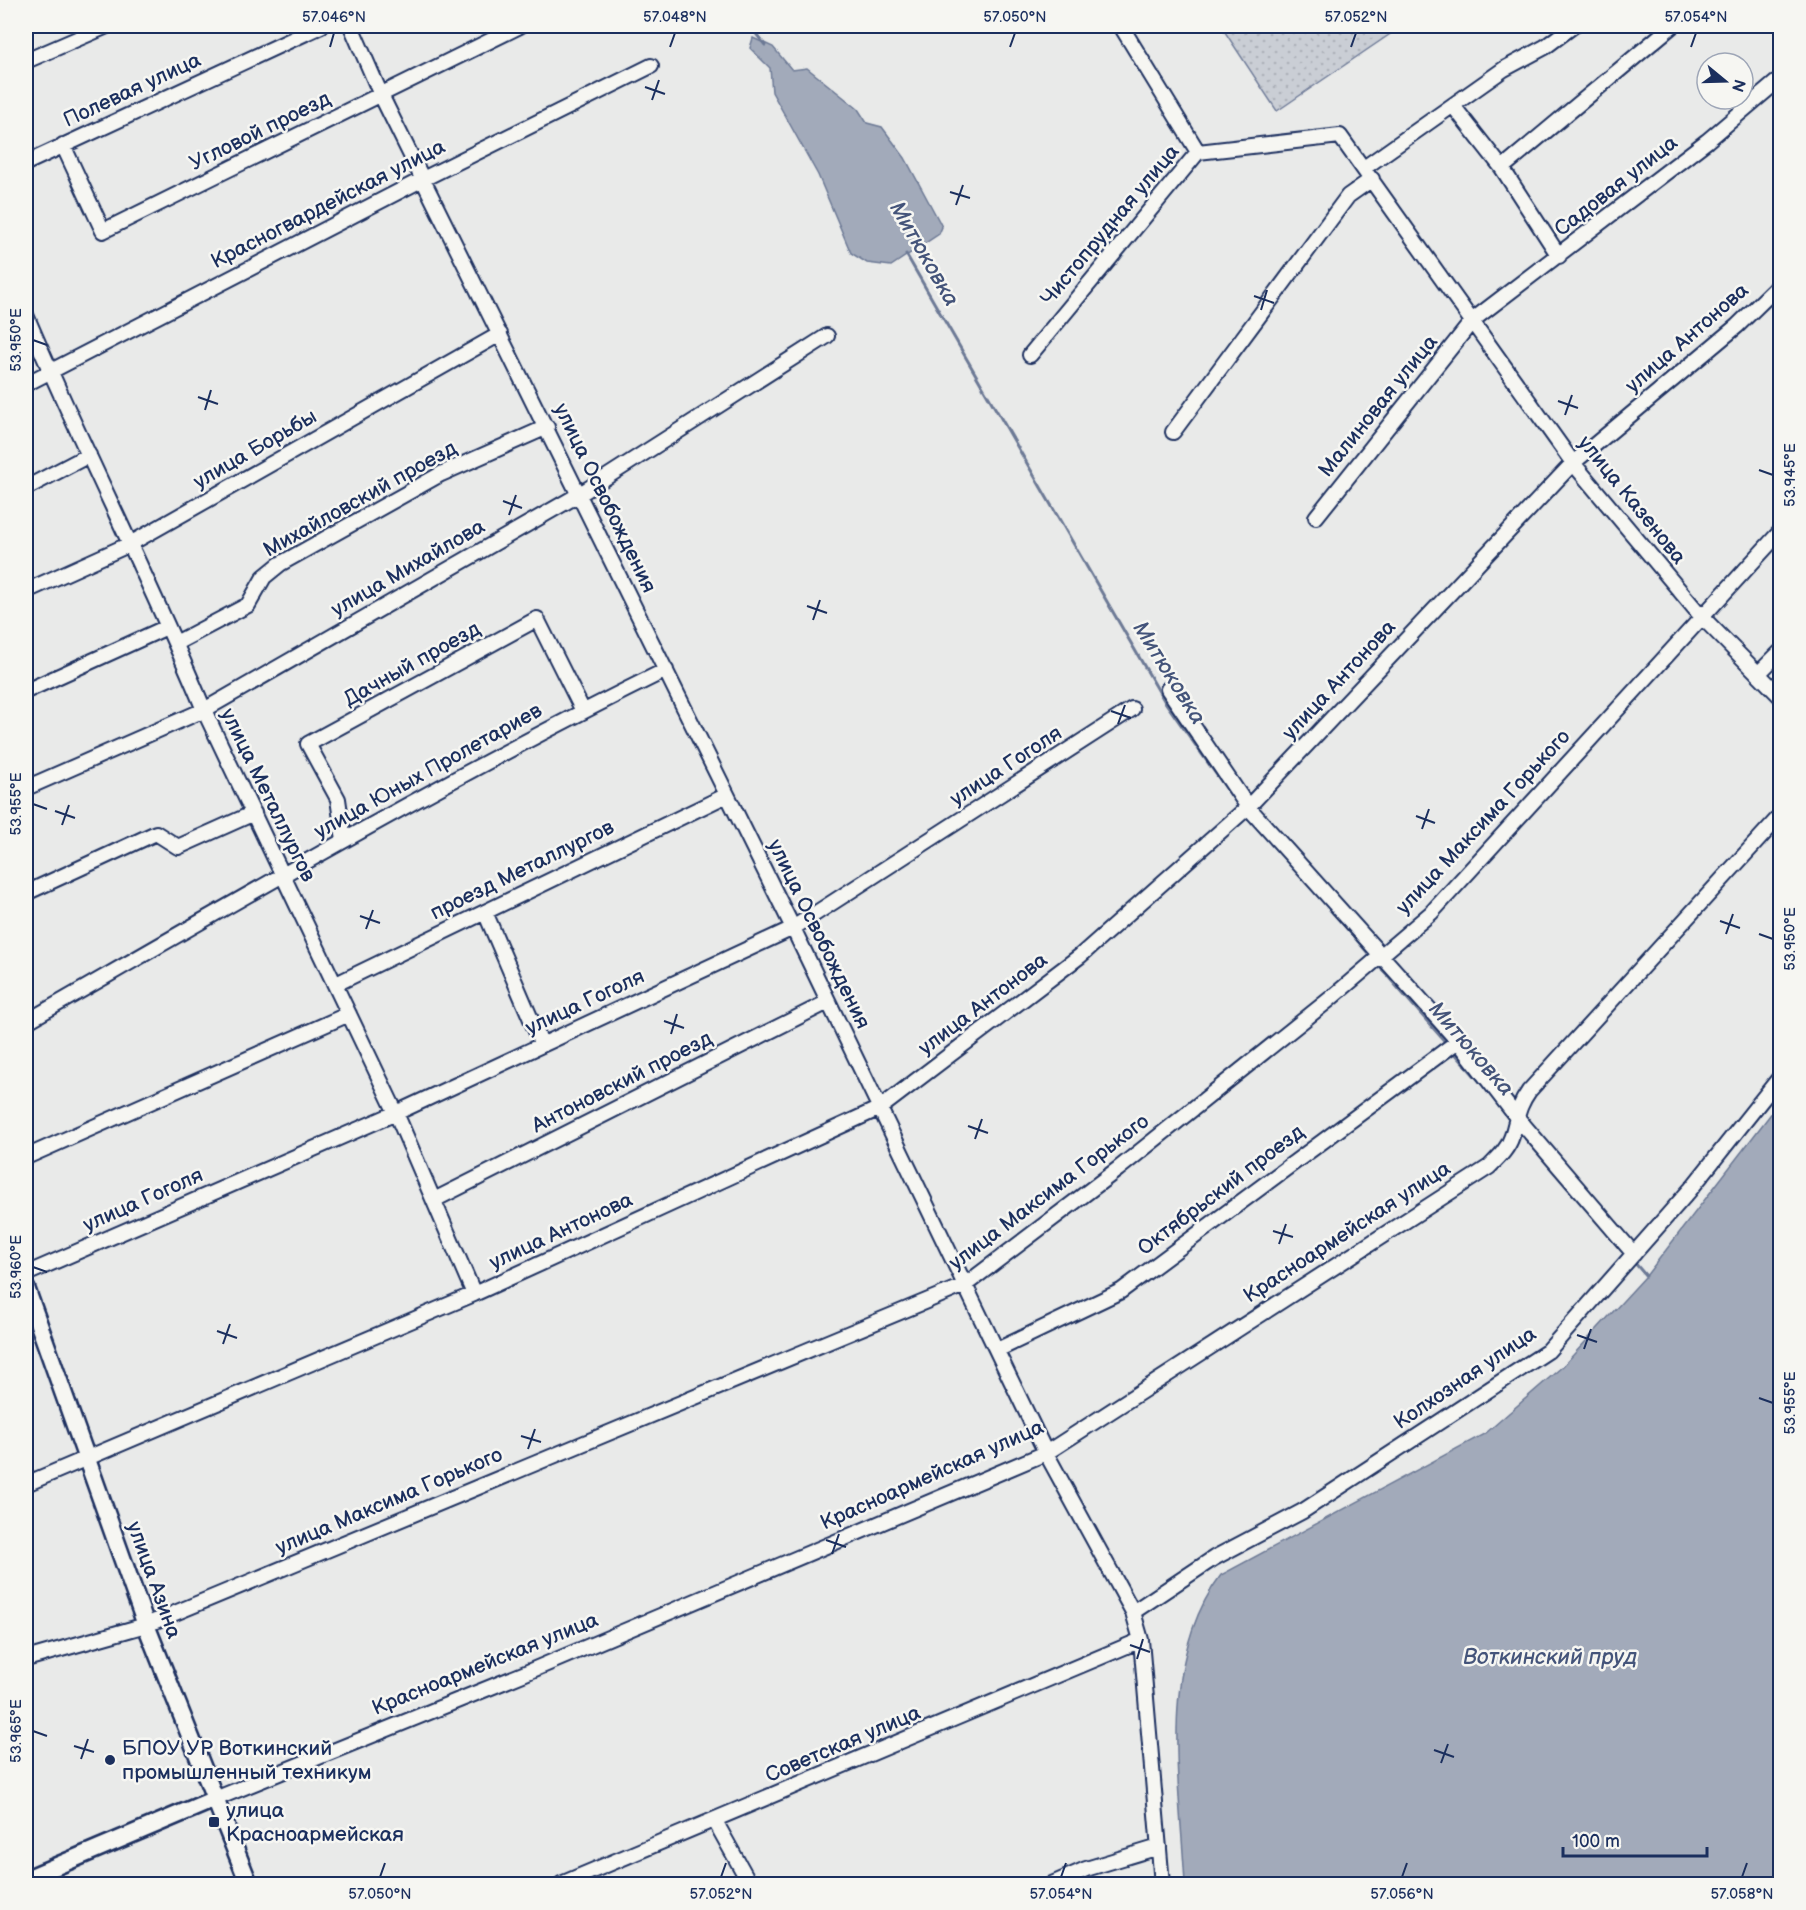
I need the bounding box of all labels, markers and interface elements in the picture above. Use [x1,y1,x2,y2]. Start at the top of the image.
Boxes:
text: 57.046°N [302,8,366,27]
text: 57.048°N [643,8,707,27]
text: 57.050°N [983,8,1047,27]
text: 57.052°N [1325,8,1387,27]
text: 57.054°N [1664,8,1728,27]
street label: Полевая улица [59,47,205,133]
north arrow [1695,51,1755,111]
text: N [1727,77,1749,94]
street label: Угловой проезд [185,86,335,176]
street label: Садовая улица [1550,130,1683,242]
street label: Красногвардейская улица [207,134,450,274]
street label: Чистопрудная улица [1035,139,1185,311]
water label: Митюковка [883,197,965,311]
street label: улица Антонова [1620,277,1754,398]
text: 53.950°E [7,308,26,372]
street label: Малиновая улица [1313,330,1443,482]
street label: улица Освобождения [548,399,662,597]
street label: улица Борьбы [189,404,321,494]
street label: улица Казенова [1573,431,1692,570]
street label: Михайловский проезд [259,435,461,563]
text: 53.945°E [1781,443,1800,507]
street label: улица Михайлова [327,514,490,622]
street label: улица Антонова [1277,614,1401,745]
street label: Дачный проезд [339,616,485,712]
water label: Митюковка [1127,616,1211,730]
street label: улица Юных Пролетариев [310,698,546,844]
street label: улица Металлургов [215,704,321,886]
street label: улица Гоголя [945,721,1067,811]
street label: улица Максима Горького [1391,724,1575,920]
text: 53.955°E [7,772,26,836]
street label: проезд Металлургов [426,815,618,925]
street label: улица Освобождения [762,835,876,1033]
text: 53.950°E [1781,907,1800,971]
street label: улица Антонова [914,947,1053,1061]
street label: улица Гоголя [522,964,648,1040]
water label: Митюковка [1423,996,1519,1102]
street label: Антоновский проезд [527,1026,717,1139]
street label: улица Максима Горького [944,1109,1154,1275]
street label: Октябрьский проезд [1133,1119,1309,1261]
street label: Красноармейская улица [1239,1155,1456,1308]
street label: улица Гоголя [79,1162,207,1238]
street label: улица Антонова [486,1187,637,1275]
text: 53.960°E [7,1235,26,1299]
street label: Колхозная улица [1389,1321,1541,1435]
text: 53.955°E [1781,1371,1800,1435]
street label: Красноармейская улица [817,1414,1048,1536]
street label: улица Максима Горького [272,1442,506,1560]
street label: улица Азина [121,1518,187,1642]
street label: Красноармейская улица [368,1607,602,1721]
water label: Воткинский пруд [1463,1644,1637,1671]
text: 53.965°E [7,1699,26,1763]
street label: Советская улица [762,1700,925,1788]
place label: БПОУ УР Воткинский промышленный техникум [122,1736,372,1785]
marker: БПОУ УР Воткинский промышленный техникум [103,1753,117,1767]
place label: улица Красноармейская [226,1798,404,1847]
marker: улица Красноармейская [207,1815,221,1829]
scale bar [1563,1820,1707,1858]
text: 100 m [1572,1831,1620,1852]
text: 57.050°N [348,1885,412,1904]
text: 57.052°N [690,1885,752,1904]
text: 57.054°N [1029,1885,1093,1904]
text: 57.056°N [1370,1885,1434,1904]
text: 57.058°N [1710,1885,1774,1904]

